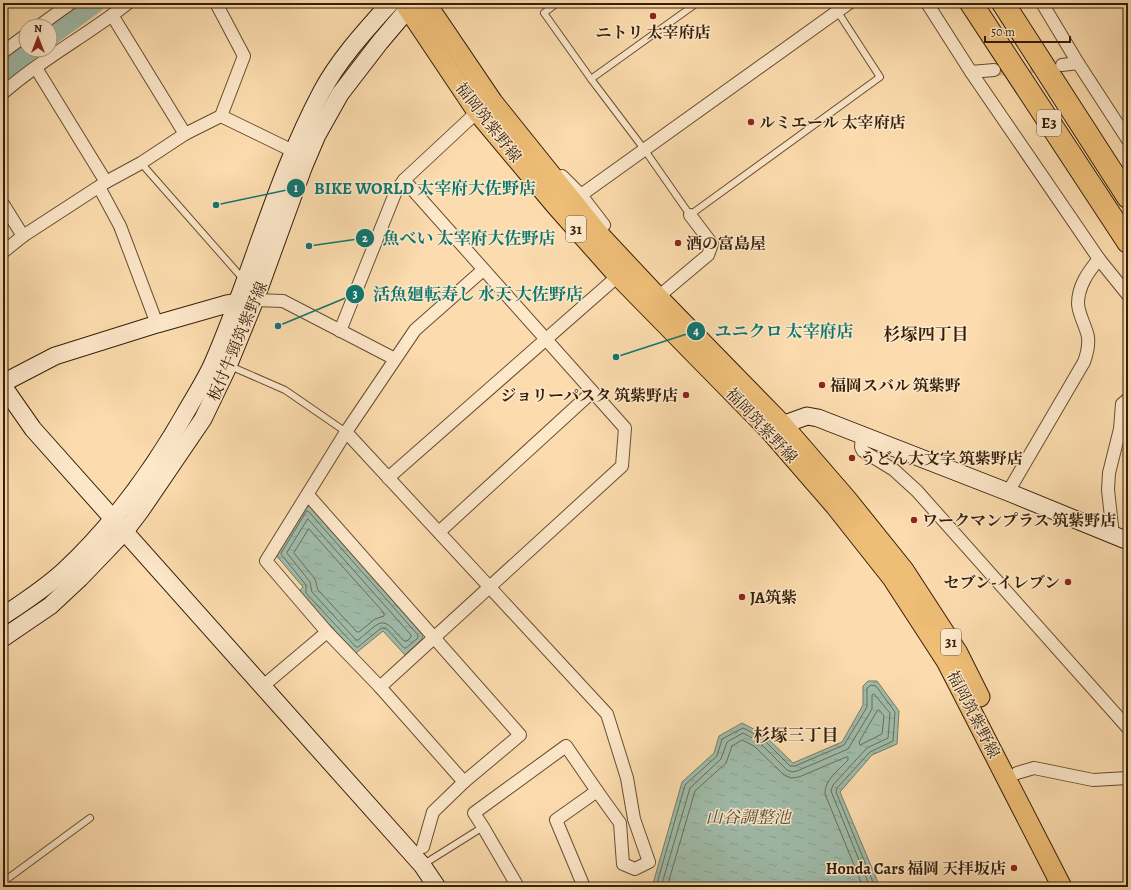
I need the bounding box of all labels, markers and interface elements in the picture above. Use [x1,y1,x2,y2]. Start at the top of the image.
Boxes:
marker: ニトリ 太宰府店 [648,11,658,21]
north arrow [18,18,58,58]
scale bar [985,18,1070,44]
text: N [34,21,42,36]
place label: ニトリ 太宰府店 [596,22,710,44]
text: 50 m [991,24,1015,40]
street label: 福岡筑紫野線 [450,78,526,167]
road number: E3 [1037,110,1061,136]
place label: ルミエール 太宰府店 [759,112,905,134]
marker: ルミエール 太宰府店 [746,117,756,127]
callout: BIKE WORLD 太宰府大佐野店 [286,173,544,202]
text: BIKE WORLD 太宰府大佐野店 [314,177,536,200]
text: 1 [294,180,299,196]
road number: 31 [566,216,586,242]
callout: 魚べい 太宰府大佐野店 [355,223,564,252]
text: 魚べい 太宰府大佐野店 [383,227,555,250]
text: 2 [362,230,368,246]
place label: 酒の富島屋 [686,233,766,255]
marker: 酒の富島屋 [673,238,683,248]
street label: 板付牛頸筑紫野線 [203,278,273,405]
callout: 活魚廻転寿し 水天 大佐野店 [345,279,591,308]
text: 活魚廻転寿し 水天 大佐野店 [373,283,583,306]
text: 3 [352,286,358,302]
callout: ユニクロ 太宰府店 [686,317,861,346]
text: ユニクロ 太宰府店 [715,320,853,343]
text: 4 [693,323,699,339]
district label: 杉塚四丁目 [884,323,969,346]
place label: 福岡スバル 筑紫野 [829,375,961,397]
marker: 福岡スバル 筑紫野 [817,380,827,390]
street label: 福岡筑紫野線 [720,383,802,468]
place label: ジョリーパスタ 筑紫野店 [500,385,678,407]
marker: ジョリーパスタ 筑紫野店 [681,390,691,400]
place label: うどん大文字 筑紫野店 [860,448,1023,470]
marker: うどん大文字 筑紫野店 [847,453,857,463]
place label: ワークマンプラス 筑紫野店 [922,510,1116,532]
marker: ワークマンプラス 筑紫野店 [909,515,919,525]
place label: セブン-イレブン [944,572,1060,594]
marker: セブン-イレブン [1063,577,1073,587]
place label: JA筑紫 [750,587,797,609]
marker: JA筑紫 [737,592,747,602]
road number: 31 [941,629,961,655]
street label: 福岡筑紫野線 [942,667,1005,762]
district label: 杉塚三丁目 [754,724,839,747]
water label: 山谷調整池 [706,806,792,829]
place label: Honda Cars 福岡 天拝坂店 [826,858,1006,880]
marker: Honda Cars 福岡 天拝坂店 [1009,863,1019,873]

